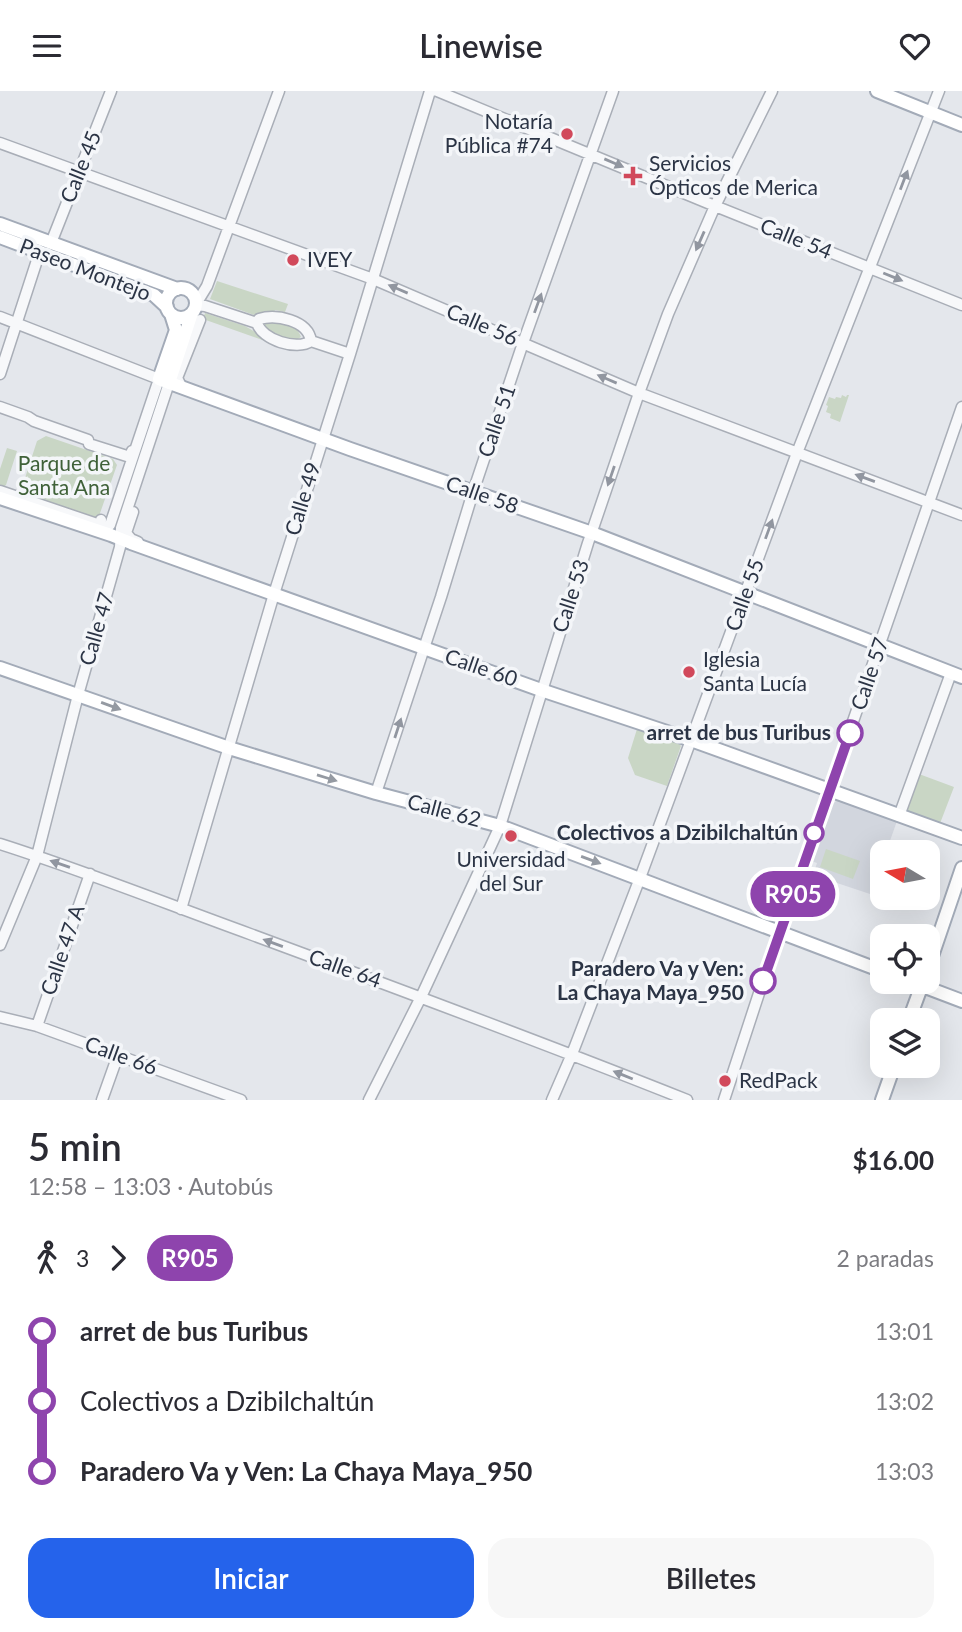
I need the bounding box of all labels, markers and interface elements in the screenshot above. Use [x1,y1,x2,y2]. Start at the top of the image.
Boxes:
text: Linewise [419,26,543,65]
icon: menu [28,27,66,65]
icon: heart [896,27,934,65]
place label: Notaría Pública #74 [445,108,553,157]
marker: Notaría Pública #74 [559,126,575,142]
street label: Calle 45 [54,127,105,206]
place label: Servicios Ópticos de Merica [649,150,818,199]
one-way arrow [604,158,625,169]
marker: Servicios Ópticos de Merica [623,166,643,186]
one-way arrow [899,169,910,190]
street label: Calle 54 [757,212,836,263]
one-way arrow [694,230,705,251]
street label: Paseo Montejo [16,232,155,305]
place label: IVEY [307,246,353,271]
marker: IVEY [285,252,301,268]
one-way arrow [882,272,903,283]
one-way arrow [387,283,408,294]
one-way arrow [533,293,544,314]
street label: Calle 56 [443,297,522,350]
one-way arrow [597,373,617,385]
street label: Calle 51 [472,381,520,460]
park label: Parque de Santa Ana [18,450,110,499]
street label: Calle 49 [279,459,325,538]
one-way arrow [605,466,616,487]
street label: Calle 58 [443,470,522,518]
one-way arrow [854,472,875,483]
one-way arrow [764,518,775,539]
street label: Calle 55 [719,555,768,634]
street label: Calle 53 [546,556,593,635]
street label: Calle 47 [73,589,118,668]
street label: Calle 57 [845,634,893,713]
street label: Calle 60 [442,643,521,691]
place label: Iglesia Santa Lucía [703,646,807,695]
marker: Iglesia Santa Lucía [681,664,697,680]
one-way arrow [100,701,121,712]
one-way arrow [393,718,403,739]
place label: arret de bus Turibus [647,719,831,744]
marker: arret de bus Turibus [837,720,863,746]
one-way arrow [316,774,337,784]
street label: Calle 62 [405,788,484,831]
place label: Colectivos a Dzibilchaltún [557,819,798,844]
marker: Colectivos a Dzibilchaltún [804,823,824,843]
marker: Universidad del Sur [503,828,519,844]
north arrow [870,840,940,910]
map controls [870,840,940,1078]
place label: Universidad del Sur [456,846,566,895]
one-way arrow [580,855,601,866]
one-way arrow [49,858,70,869]
line badge: R905 [744,871,842,917]
text: R905 [764,879,822,908]
street label: Calle 47 A [34,900,89,998]
button: locate [870,924,940,994]
one-way arrow [262,937,283,948]
street label: Calle 64 [306,943,385,992]
place label: Paradero Va y Ven: La Chaya Maya_950 [557,955,744,1004]
marker: Paradero Va y Ven: La Chaya Maya_950 [750,968,776,994]
button: layers [870,1008,940,1078]
street label: Calle 66 [82,1030,161,1079]
place label: RedPack [739,1067,818,1092]
one-way arrow [613,1069,634,1080]
marker: RedPack [717,1073,733,1089]
text: 5 min [28,1123,122,1169]
text: $16.00 [852,1144,934,1176]
text: 12:58 – 13:03 · Autobús [28,1172,273,1200]
icon: walk [28,1239,66,1277]
icon: forward [99,1239,137,1277]
text: R905 [161,1243,219,1272]
text: 3 [76,1244,89,1272]
text: 2 paradas [837,1244,934,1272]
text: arret de bus Turibus [80,1315,308,1347]
text: 13:01 [875,1317,934,1345]
text: Colectivos a Dzibilchaltún [80,1385,374,1417]
text: 13:02 [875,1387,934,1415]
text: Paradero Va y Ven: La Chaya Maya_950 [80,1455,532,1487]
text: 13:03 [875,1457,934,1485]
button: Iniciar [28,1538,474,1618]
button: Billetes [488,1538,934,1618]

